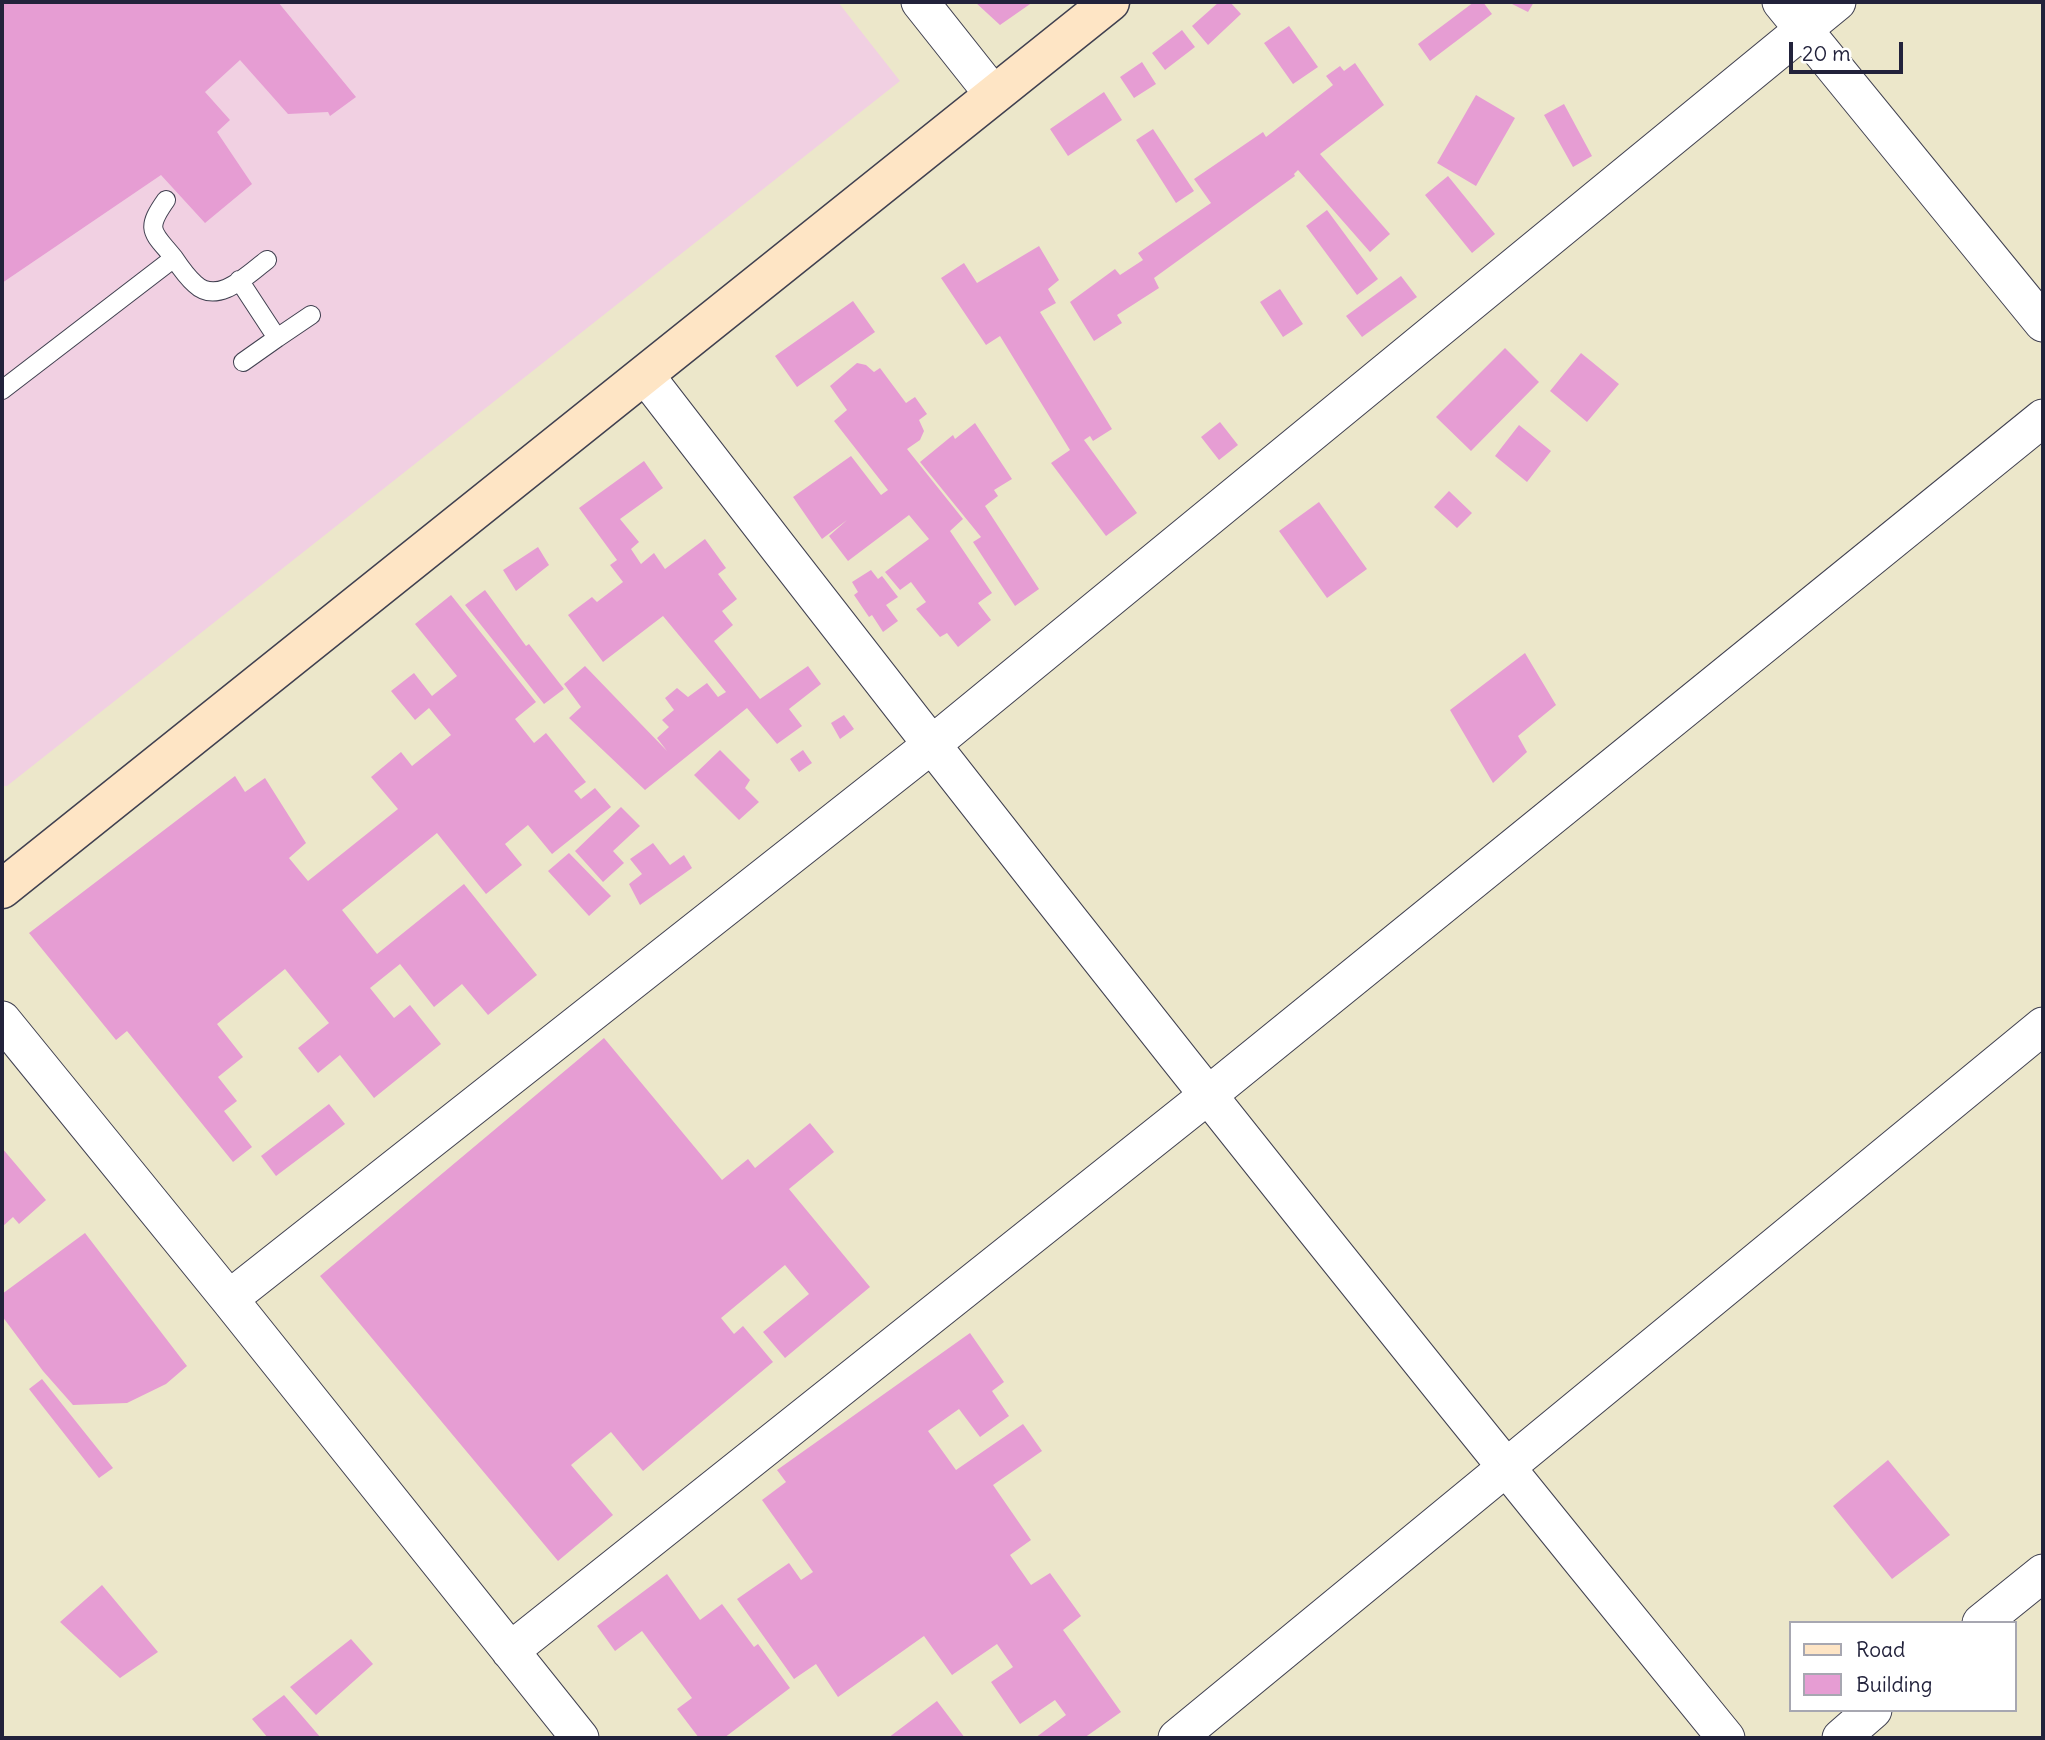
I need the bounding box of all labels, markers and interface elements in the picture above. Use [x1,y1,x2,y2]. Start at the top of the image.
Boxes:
scale bar [1793,28,1907,72]
text: 20 m [1802,40,1851,67]
legend [1790,1621,2017,1712]
text: Road [1856,1636,1905,1663]
text: Building [1856,1671,1932,1698]

